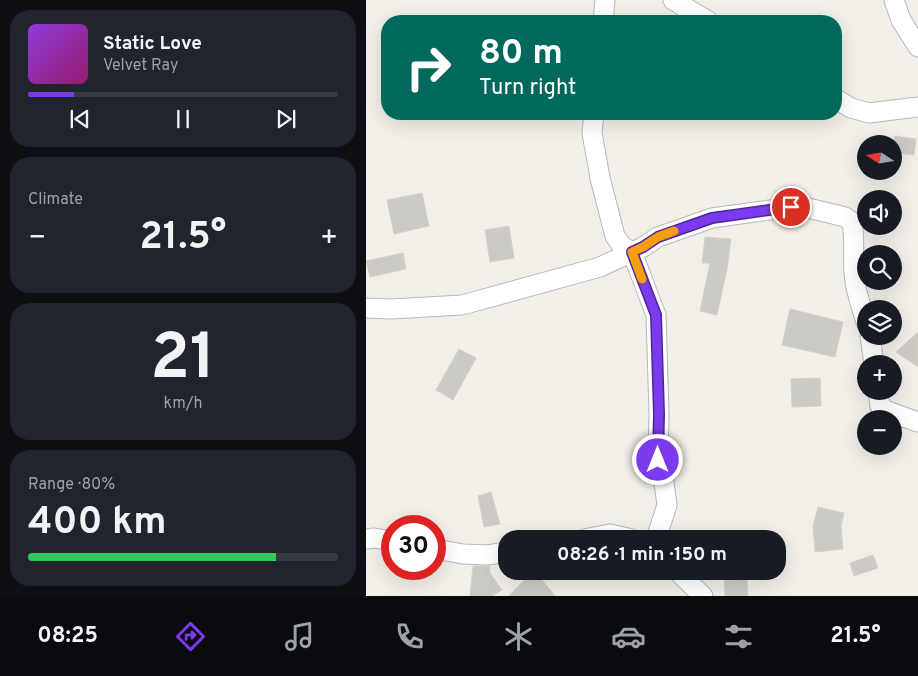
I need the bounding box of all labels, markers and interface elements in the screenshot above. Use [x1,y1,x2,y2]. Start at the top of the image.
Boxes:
text: Static Love [103,32,202,56]
text: 80 m [479,32,563,76]
icon: right [396,35,461,100]
text: Velvet Ray [103,56,178,76]
text: Turn right [479,75,576,102]
icon: previous [66,105,94,133]
icon: pause [169,105,197,133]
icon: next [272,105,300,133]
north arrow [857,135,902,180]
map controls [857,135,902,455]
pin [770,186,812,228]
text: Climate [28,190,83,210]
button: sound [857,190,902,235]
icon: arrive [777,193,805,221]
text: 21.5° [140,214,226,263]
text: − [28,221,46,257]
text: + [320,221,338,257]
button: search [857,245,902,290]
button: layers [857,300,902,345]
text: 21 [150,320,216,402]
button: + [857,355,902,400]
text: km/h [164,394,202,414]
button: − [857,410,902,455]
position arrow [631,433,683,485]
text: Range · 80% [28,475,115,495]
text: 400 km [28,499,167,548]
speed limit sign: 30 [381,515,446,580]
text: 08:26 · 1 min · 150 m [557,543,727,567]
icon: directions [173,619,208,654]
icon: music [282,619,317,654]
icon: phone [392,619,427,654]
icon: climate [501,619,536,654]
icon: car [611,619,646,654]
icon: filters [721,619,756,654]
text: 08:25 [37,623,98,650]
text: 21.5° [830,623,881,650]

